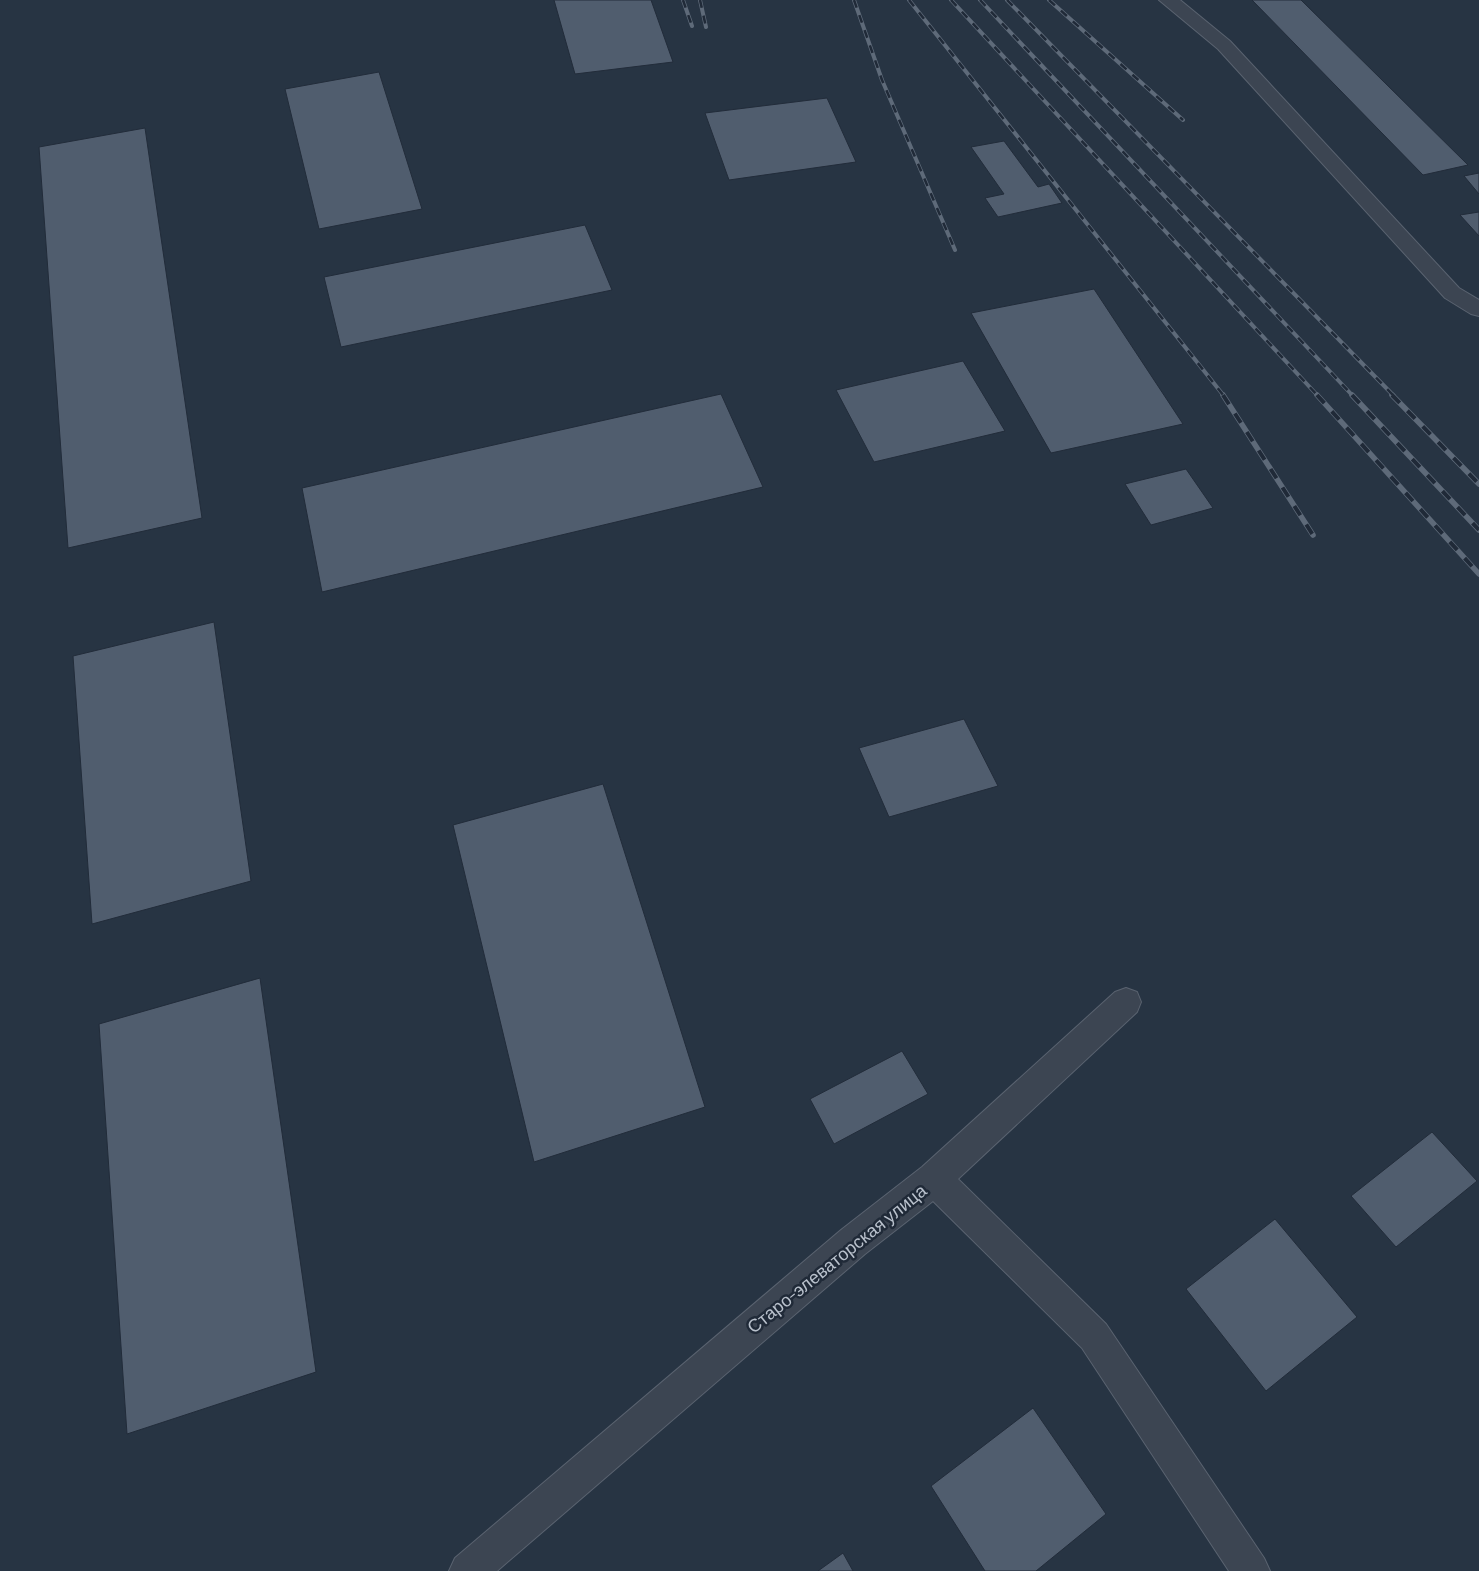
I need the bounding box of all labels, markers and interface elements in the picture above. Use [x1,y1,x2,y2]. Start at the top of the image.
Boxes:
street label: Старо-элеваторская улица [742,1178,931,1337]

